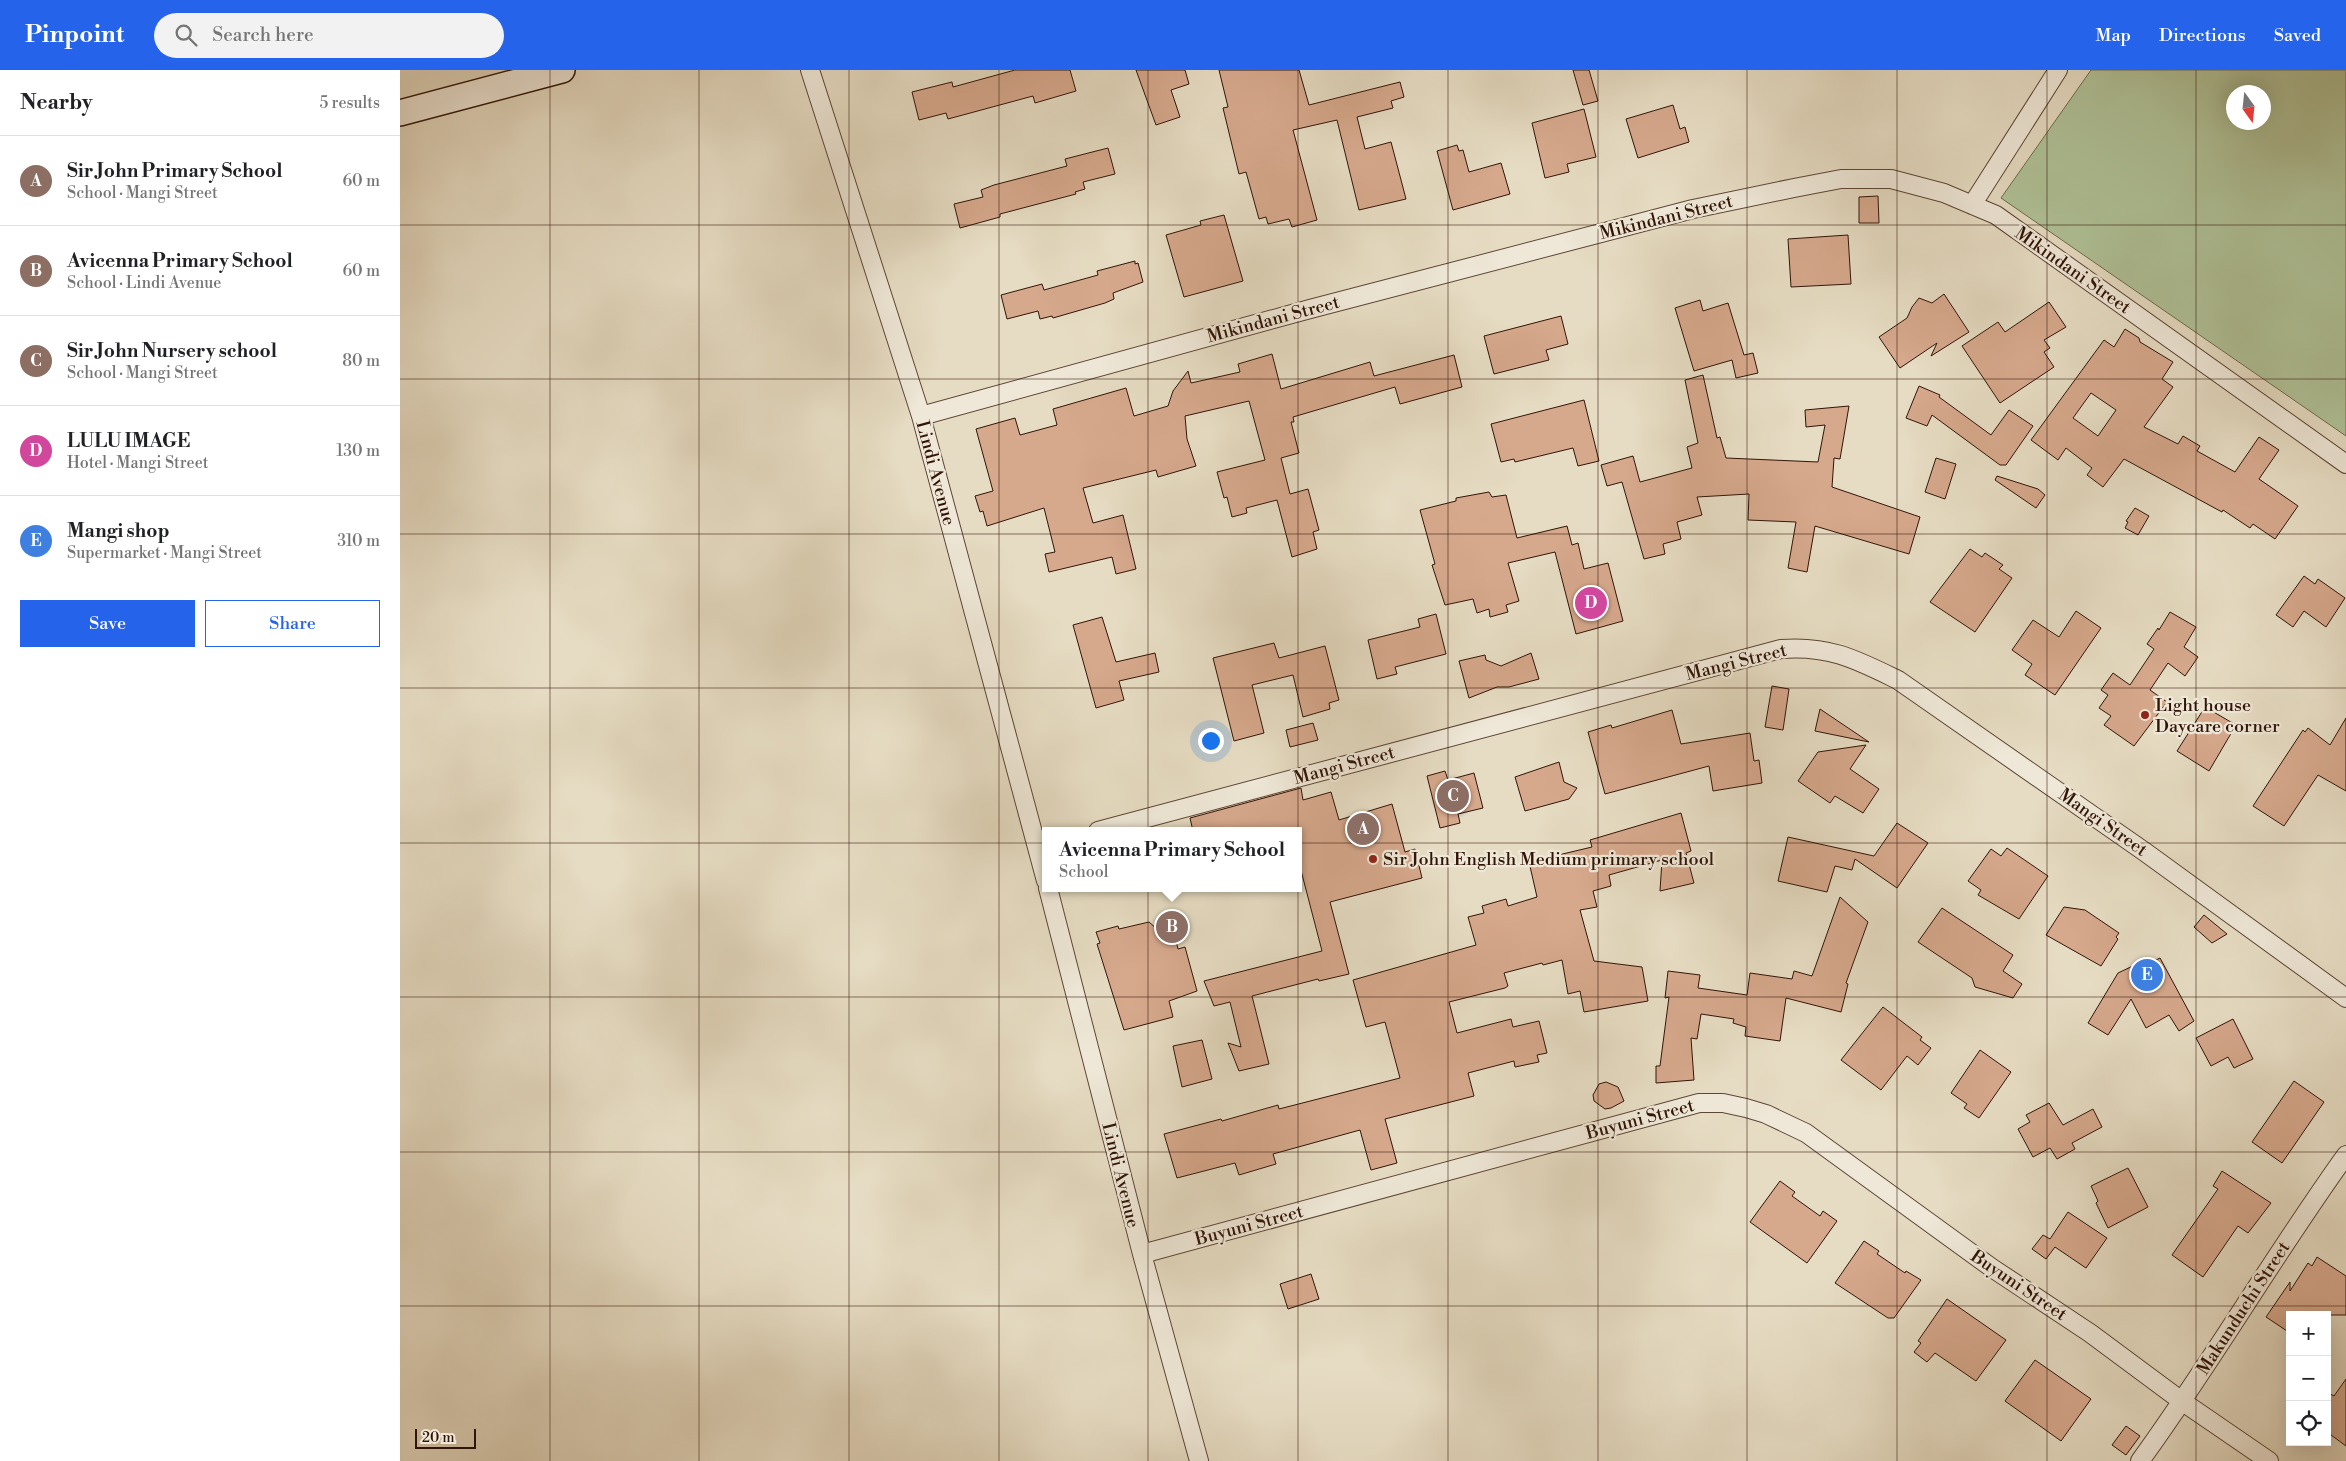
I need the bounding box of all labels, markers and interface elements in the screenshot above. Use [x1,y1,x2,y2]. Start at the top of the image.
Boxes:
search box [154,13,504,58]
text: Pinpoint [25,20,124,50]
icon: search [172,21,200,49]
text: Search here [212,23,314,47]
text: Map [2095,24,2131,47]
text: Directions [2159,24,2246,47]
text: Saved [2274,24,2321,47]
north arrow [2226,85,2271,130]
text: Nearby [20,90,93,116]
text: 5 results [319,93,380,113]
text: Sir John Primary School [67,159,282,183]
text: A [30,171,42,191]
text: 60 m [342,171,380,191]
text: School · Mangi Street [67,183,218,203]
street label: Mikindani Street [1597,190,1736,245]
street label: Mikindani Street [2010,222,2136,319]
text: Avicenna Primary School [67,249,293,273]
text: B [30,261,42,281]
text: 60 m [342,261,380,281]
text: School · Lindi Avenue [67,273,221,293]
street label: Mikindani Street [1204,291,1343,348]
text: Sir John Nursery school [67,339,277,363]
text: C [30,351,42,371]
text: 80 m [342,351,380,371]
text: School · Mangi Street [67,363,218,383]
street label: Lindi Avenue [910,418,961,528]
text: LULU IMAGE [67,429,190,453]
text: D [30,441,42,461]
text: 130 m [336,441,380,461]
text: Hotel · Mangi Street [67,453,208,473]
text: Mangi shop [67,519,170,543]
text: E [30,531,42,551]
text: 310 m [337,531,380,551]
text: Supermarket · Mangi Street [67,543,262,563]
pin: D [1575,584,1607,622]
button: Save [20,600,195,647]
button: Share [205,600,380,647]
street label: Mangi Street [1683,639,1790,686]
place label: Light house Daycare corner [2155,694,2280,738]
marker: Light house Daycare corner [2139,709,2151,721]
your location [1198,728,1224,754]
street label: Mangi Street [1291,741,1398,790]
pin: C [1437,777,1469,815]
street label: Mangi Street [2054,783,2152,862]
pin: A [1347,810,1379,848]
popup [1042,827,1302,892]
text: Avicenna Primary School [1059,838,1285,862]
place label: Sir John English Medium primary school [1383,848,1715,871]
marker: Sir John English Medium primary school [1367,853,1379,865]
text: School [1059,862,1108,882]
pin: B [1156,908,1188,946]
pin: E [2131,956,2163,994]
street label: Buyuni Street [1582,1094,1697,1145]
street label: Lindi Avenue [1096,1120,1145,1230]
street label: Buyuni Street [1191,1200,1306,1251]
street label: Makunduchi Street [2192,1237,2296,1379]
street label: Buyuni Street [1965,1244,2072,1326]
map controls [2286,1311,2331,1446]
button: + [2286,1311,2331,1356]
button: − [2286,1356,2331,1401]
button: locate [2286,1401,2331,1446]
scale bar [415,1426,476,1449]
text: 20 m [422,1429,454,1447]

